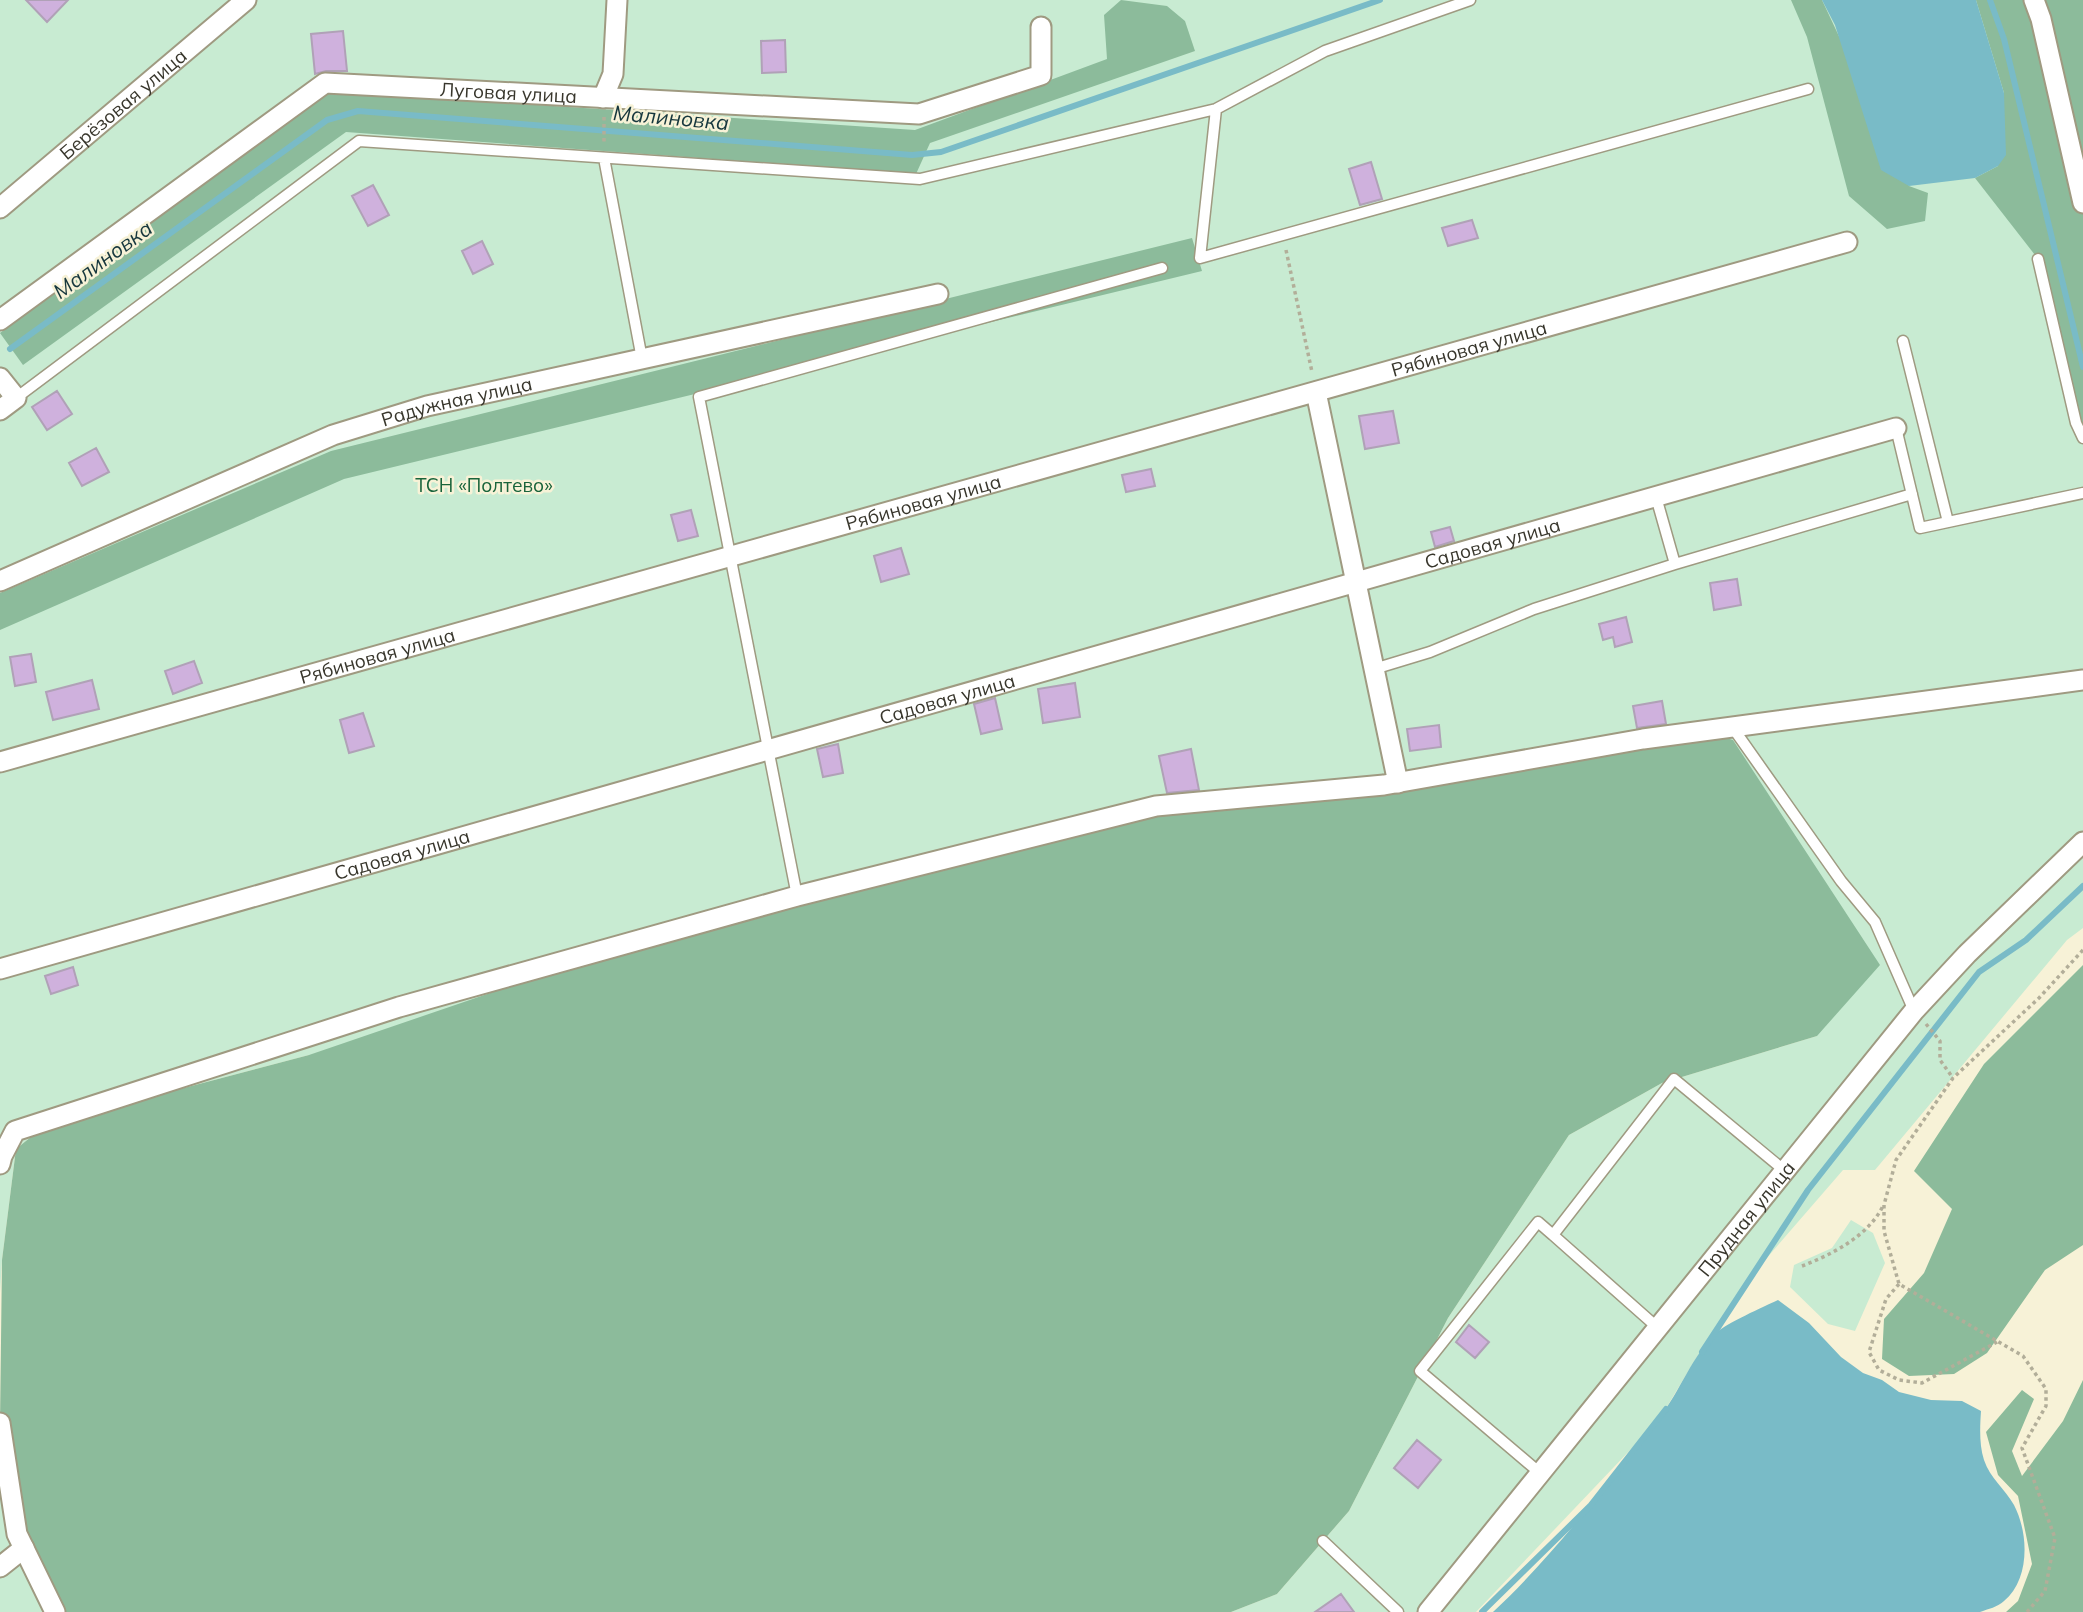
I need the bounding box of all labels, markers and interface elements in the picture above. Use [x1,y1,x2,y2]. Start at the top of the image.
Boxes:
street label: Берёзовая улица [54,43,191,165]
street label: Луговая улица [439,77,578,108]
water label: Малиновка [612,99,730,135]
water label: Малиновка [48,214,157,304]
street label: Рябиновая улица [1388,315,1549,382]
street label: Радужная улица [378,371,534,431]
street label: Рябиновая улица [843,469,1004,535]
park label: ТСН «Полтево» [415,473,553,497]
street label: Садовая улица [1422,512,1563,574]
street label: Рябиновая улица [297,622,458,689]
street label: Садовая улица [877,668,1018,729]
street label: Садовая улица [331,824,473,885]
street label: Прудная улица [1692,1156,1800,1281]

